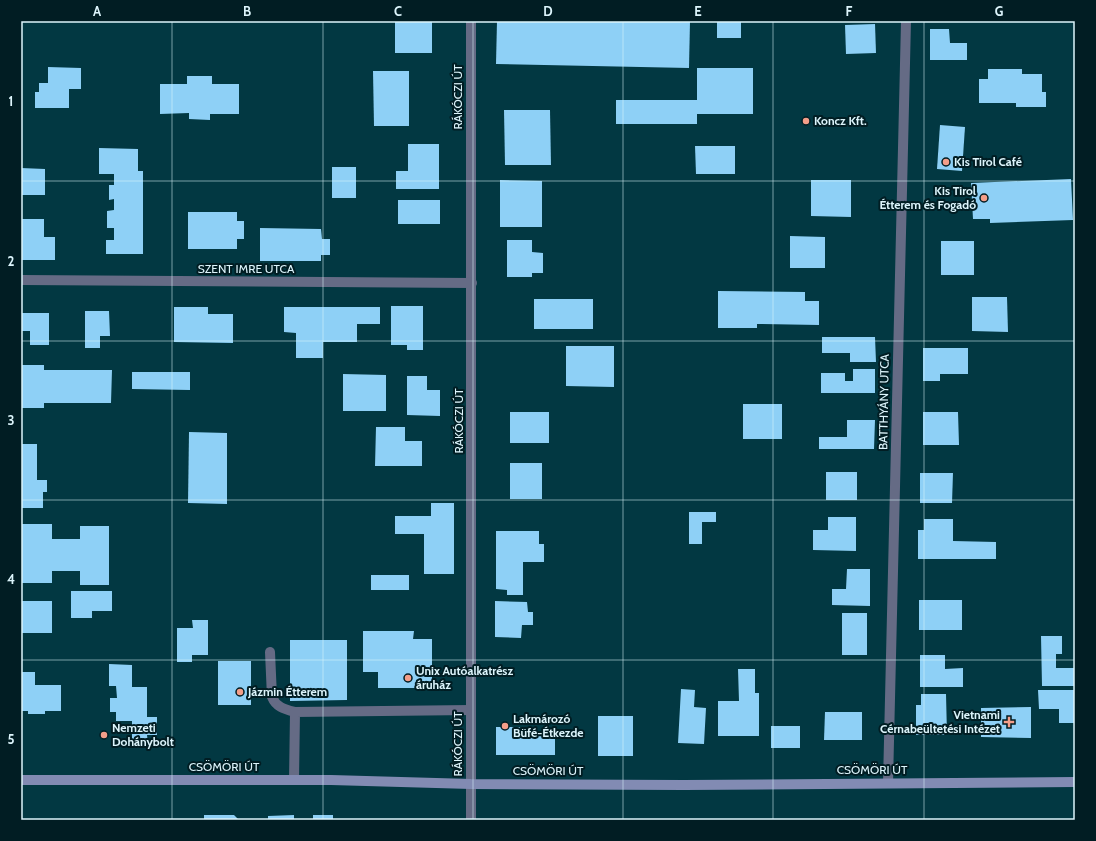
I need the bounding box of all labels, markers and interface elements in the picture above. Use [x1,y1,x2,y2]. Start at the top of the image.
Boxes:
text: A [93,3,102,19]
text: B [243,3,251,19]
text: C [394,3,402,19]
text: D [543,3,553,19]
text: E [694,3,702,19]
text: F [846,3,853,19]
text: G [995,3,1004,19]
street label: RÁKÓCZI ÚT [450,64,465,130]
text: 1 [9,93,13,109]
place label: Koncz Kft. [814,113,867,128]
marker: Koncz Kft. [801,116,811,126]
place label: Kis Tirol Café [954,154,1022,169]
marker: Kis Tirol Café [941,157,951,167]
place label: Kis Tirol Étterem és Fogadó [879,183,976,212]
marker: Kis Tirol Étterem és Fogadó [979,193,989,203]
text: 2 [8,253,15,269]
street label: SZENT IMRE UTCA [198,261,295,276]
street label: BATTHYÁNY UTCA [875,353,892,450]
street label: RÁKÓCZI ÚT [451,388,466,454]
text: 3 [7,412,15,428]
text: 4 [7,571,15,587]
place label: Unix Autóalkatrész áruház [416,663,513,692]
marker: Unix Autóalkatrész áruház [403,673,413,683]
place label: Jázmin Étterem [247,684,327,699]
marker: Jázmin Étterem [235,687,245,697]
place label: Vietnami Cérnabeültetési Intézet [880,707,1000,736]
street label: RÁKÓCZI ÚT [450,711,465,777]
place label: Lakmározó Büfé-Étkezde [513,711,583,740]
marker: Vietnami Cérnabeültetési Intézet [1003,716,1015,728]
place label: Nemzeti Dohánybolt [112,720,174,749]
marker: Lakmározó Büfé-Étkezde [500,721,510,731]
marker: Nemzeti Dohánybolt [99,730,109,740]
text: 5 [8,731,15,747]
street label: CSÖMÖRI ÚT [189,759,260,774]
street label: CSÖMÖRI ÚT [837,762,908,777]
street label: CSÖMÖRI ÚT [513,763,584,778]

